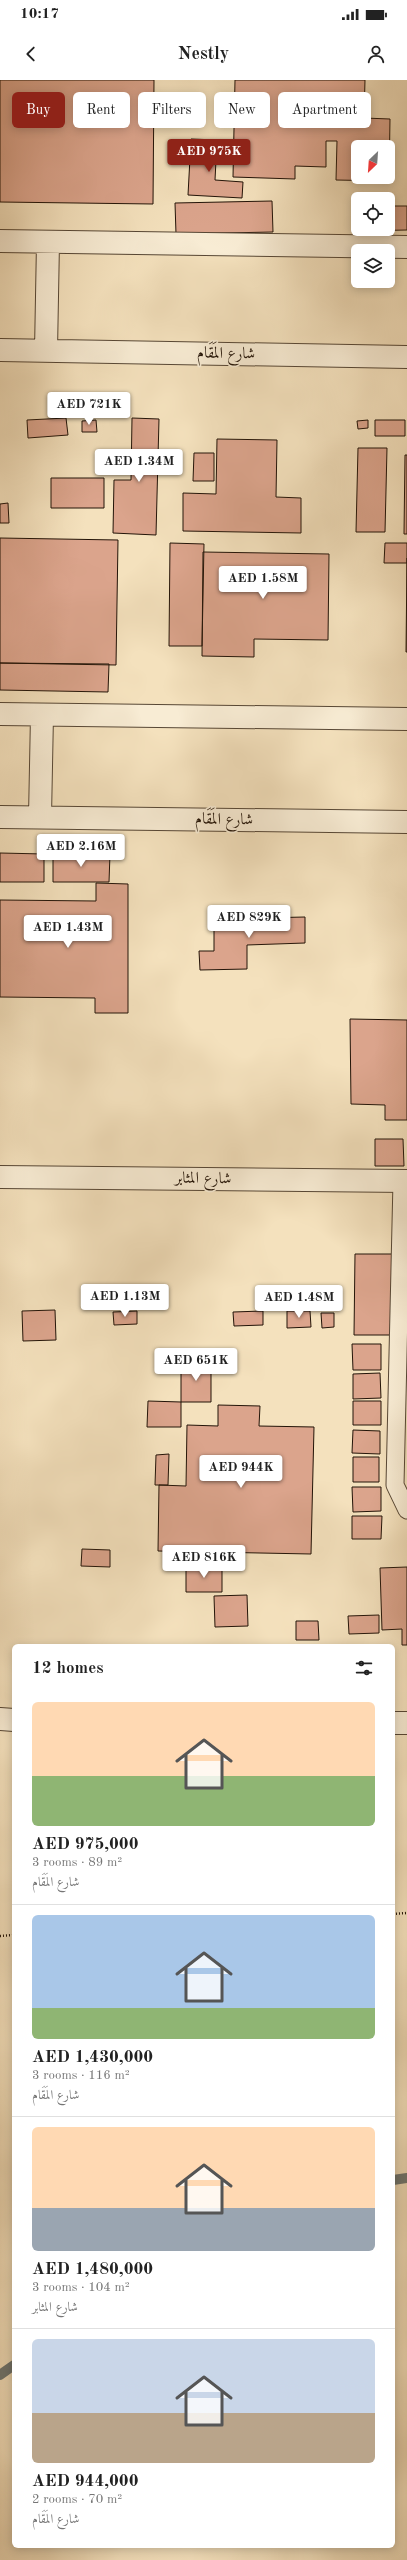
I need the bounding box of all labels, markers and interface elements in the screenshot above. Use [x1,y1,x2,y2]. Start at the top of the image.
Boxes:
text: 10:17 [20,7,59,22]
icon: back [20,43,42,65]
icon: person [365,43,387,65]
text: Nestly [178,45,229,63]
chip: Buy [12,92,65,128]
chip: Rent [73,92,130,128]
chip: Filters [138,92,206,128]
chip: New [214,92,270,128]
chip: Apartment [278,92,371,128]
pin: AED 975K [168,139,250,173]
north arrow [351,140,395,184]
map controls [351,140,395,288]
text: AED 975K [176,145,242,158]
button: locate [351,192,395,236]
button: layers [351,244,395,288]
street label: شارع المَقَام [197,340,255,368]
pin: AED 721K [48,392,130,426]
text: AED 721K [56,398,122,411]
pin: AED 1.34M [93,449,185,483]
text: AED 1.34M [104,455,174,468]
pin: AED 1.58M [217,566,309,600]
text: AED 1.58M [228,572,298,585]
street label: شارع المَقَام [195,806,253,834]
pin: AED 2.16M [35,834,127,868]
text: AED 2.16M [46,840,116,853]
pin: AED 829K [208,905,290,939]
text: AED 829K [216,911,282,924]
pin: AED 1.43M [22,915,114,949]
text: AED 1.43M [33,921,103,934]
street label: شارع المثابر [173,1170,231,1191]
pin: AED 1.13M [79,1284,171,1318]
pin: AED 1.48M [253,1285,345,1319]
text: AED 1.13M [90,1290,160,1303]
text: AED 1.48M [264,1291,334,1304]
pin: AED 651K [155,1348,237,1382]
text: AED 651K [163,1354,229,1367]
pin: AED 944K [200,1455,282,1489]
text: AED 944K [208,1461,274,1474]
pin: AED 816K [163,1545,245,1579]
text: AED 816K [171,1551,237,1564]
icon: filters [353,1657,375,1679]
text: 12 homes [32,1660,104,1677]
icon: home [168,1728,240,1800]
text: AED 975,000 [32,1836,139,1853]
text: 3 rooms · 89 m² [32,1856,122,1869]
text: شارع المَقَام [32,1876,79,1889]
icon: home [168,1941,240,2013]
text: AED 1,430,000 [32,2049,153,2066]
text: 3 rooms · 116 m² [32,2069,130,2082]
text: شارع المَقَام [32,2089,79,2102]
icon: home [168,2153,240,2225]
text: AED 1,480,000 [32,2261,153,2278]
text: 3 rooms · 104 m² [32,2281,130,2294]
text: شارع المثابر [32,2301,78,2314]
icon: home [168,2365,240,2437]
text: AED 944,000 [32,2473,139,2490]
text: 2 rooms · 70 m² [32,2493,122,2506]
text: شارع المَقَام [32,2513,79,2526]

